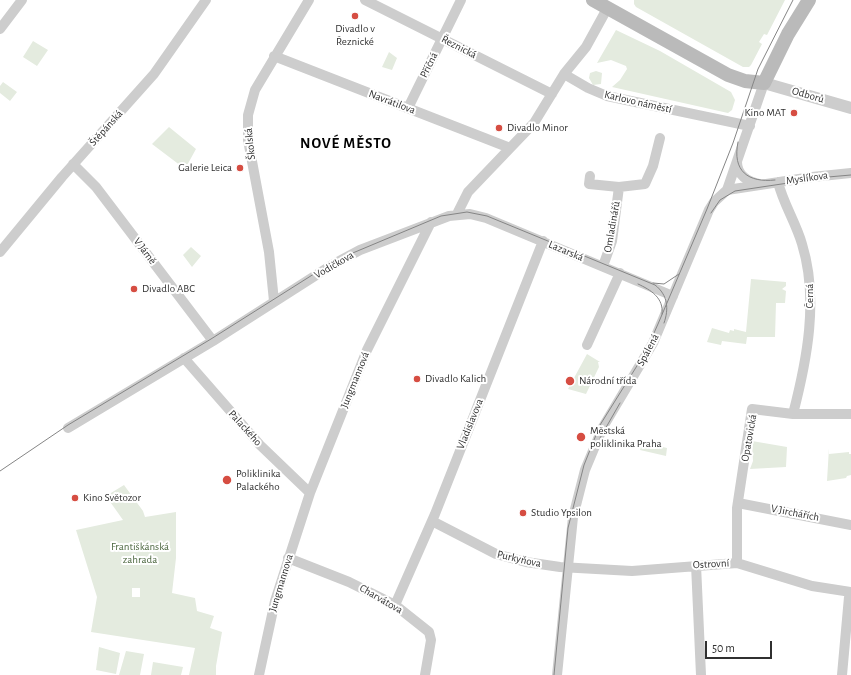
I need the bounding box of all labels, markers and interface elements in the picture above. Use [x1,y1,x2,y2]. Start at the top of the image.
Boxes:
marker: Divadlo v Řeznické [350,11,360,21]
place label: Divadlo v Řeznické [335,22,375,48]
street label: Řeznická [439,33,479,61]
street label: Příčná [417,50,441,80]
street label: Odborů [790,84,826,106]
street label: Navrátilova [367,87,417,117]
street label: Karlovo náměstí [603,88,673,116]
place label: Kino MAT [745,106,786,120]
street label: Štěpánská [86,107,126,149]
marker: Kino MAT [789,108,799,118]
place label: Divadlo Minor [507,121,568,135]
marker: Divadlo Minor [494,123,504,133]
street label: Školská [242,127,258,161]
district label: NOVÉ MĚSTO [300,134,392,152]
place label: Galerie Leica [178,161,232,175]
marker: Galerie Leica [235,163,245,173]
street label: Myslíkova [785,169,829,187]
street label: Omladinářů [601,200,623,254]
street label: V Jámě [131,235,159,267]
street label: Lazarská [547,238,585,264]
street label: Vodičkova [312,248,356,282]
place label: Divadlo ABC [142,282,195,296]
marker: Divadlo ABC [129,284,139,294]
street label: Černá [803,284,817,308]
street label: Spálená [634,332,662,368]
street label: Jungmannová [338,350,372,410]
place label: Divadlo Kalich [425,372,486,386]
marker: Divadlo Kalich [412,374,422,384]
place label: Národní třída [579,374,637,388]
marker: Národní třída [564,375,576,387]
street label: Vladislavova [454,397,486,451]
street label: Palackého [226,407,264,449]
street label: Opatovická [738,413,760,463]
place label: Městská poliklinika Praha [590,424,662,450]
marker: Městská poliklinika Praha [575,431,587,443]
place label: Poliklinika Palackého [236,467,281,493]
marker: Poliklinika Palackého [221,474,233,486]
place label: Kino Světozor [83,491,141,505]
marker: Kino Světozor [70,493,80,503]
street label: V Jirchářích [770,502,820,524]
place label: Studio Ypsilon [531,506,592,520]
marker: Studio Ypsilon [518,508,528,518]
park label: Františkánská zahrada [111,540,169,566]
street label: Purkyňova [496,548,542,570]
street label: Jungmannova [266,553,296,613]
street label: Ostrovní [693,556,729,572]
street label: Charvátova [357,581,405,617]
scale bar [707,633,774,659]
text: 50 m [712,642,735,654]

